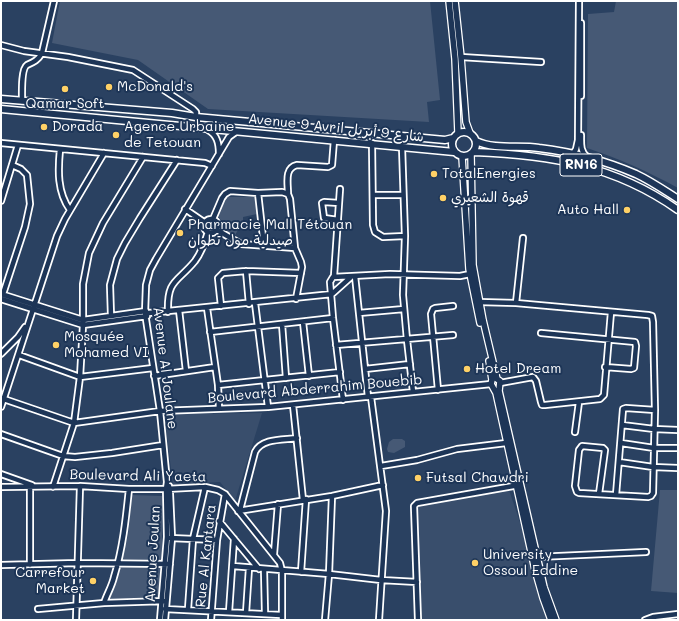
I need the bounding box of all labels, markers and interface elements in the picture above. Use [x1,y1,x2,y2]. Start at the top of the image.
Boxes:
place label: McDonald's [117,79,193,95]
marker: McDonald's [104,82,114,92]
marker: Qamar Soft [60,84,70,94]
place label: Qamar Soft [26,96,104,112]
street label: Avenue 9 Avril شارع 9 أبريل [247,110,425,146]
place label: Dorada [52,119,103,135]
place label: Agence Urbaine de Tetouan [124,119,234,152]
marker: Dorada [39,122,49,132]
marker: Agence Urbaine de Tetouan [111,130,121,140]
road number: RN16 [560,154,602,176]
place label: TotalEnergies [442,166,536,182]
marker: TotalEnergies [429,169,439,179]
place label: قهوة الشعيري [451,190,529,206]
marker: قهوة الشعيري [438,193,448,203]
place label: Auto Hall [557,202,619,218]
marker: Auto Hall [622,205,632,215]
place label: Pharmacie Mall Tétouan صيدلية مول تطوان [188,217,352,250]
marker: Pharmacie Mall Tétouan صيدلية مول تطوان [175,228,185,238]
street label: Avenue Al Joulane [149,306,181,430]
place label: Mosquée Mohamed VI [64,329,148,362]
marker: Mosquée Mohamed VI [51,340,61,350]
place label: Hotel Dream [475,361,561,377]
marker: Hotel Dream [462,364,472,374]
street label: Boulevard Abderrahim Bouebib [207,371,423,407]
street label: Boulevard Ali Yaeta [69,466,207,486]
place label: Futsal Chawdri [426,470,529,486]
marker: Futsal Chawdri [413,473,423,483]
street label: Rue Al Kantara [192,504,220,608]
street label: Avenue Joulan [142,505,164,603]
place label: University Ossoul Eddine [483,547,578,580]
marker: University Ossoul Eddine [470,558,480,568]
place label: Carrefour Market [15,565,85,598]
marker: Carrefour Market [88,576,98,586]

